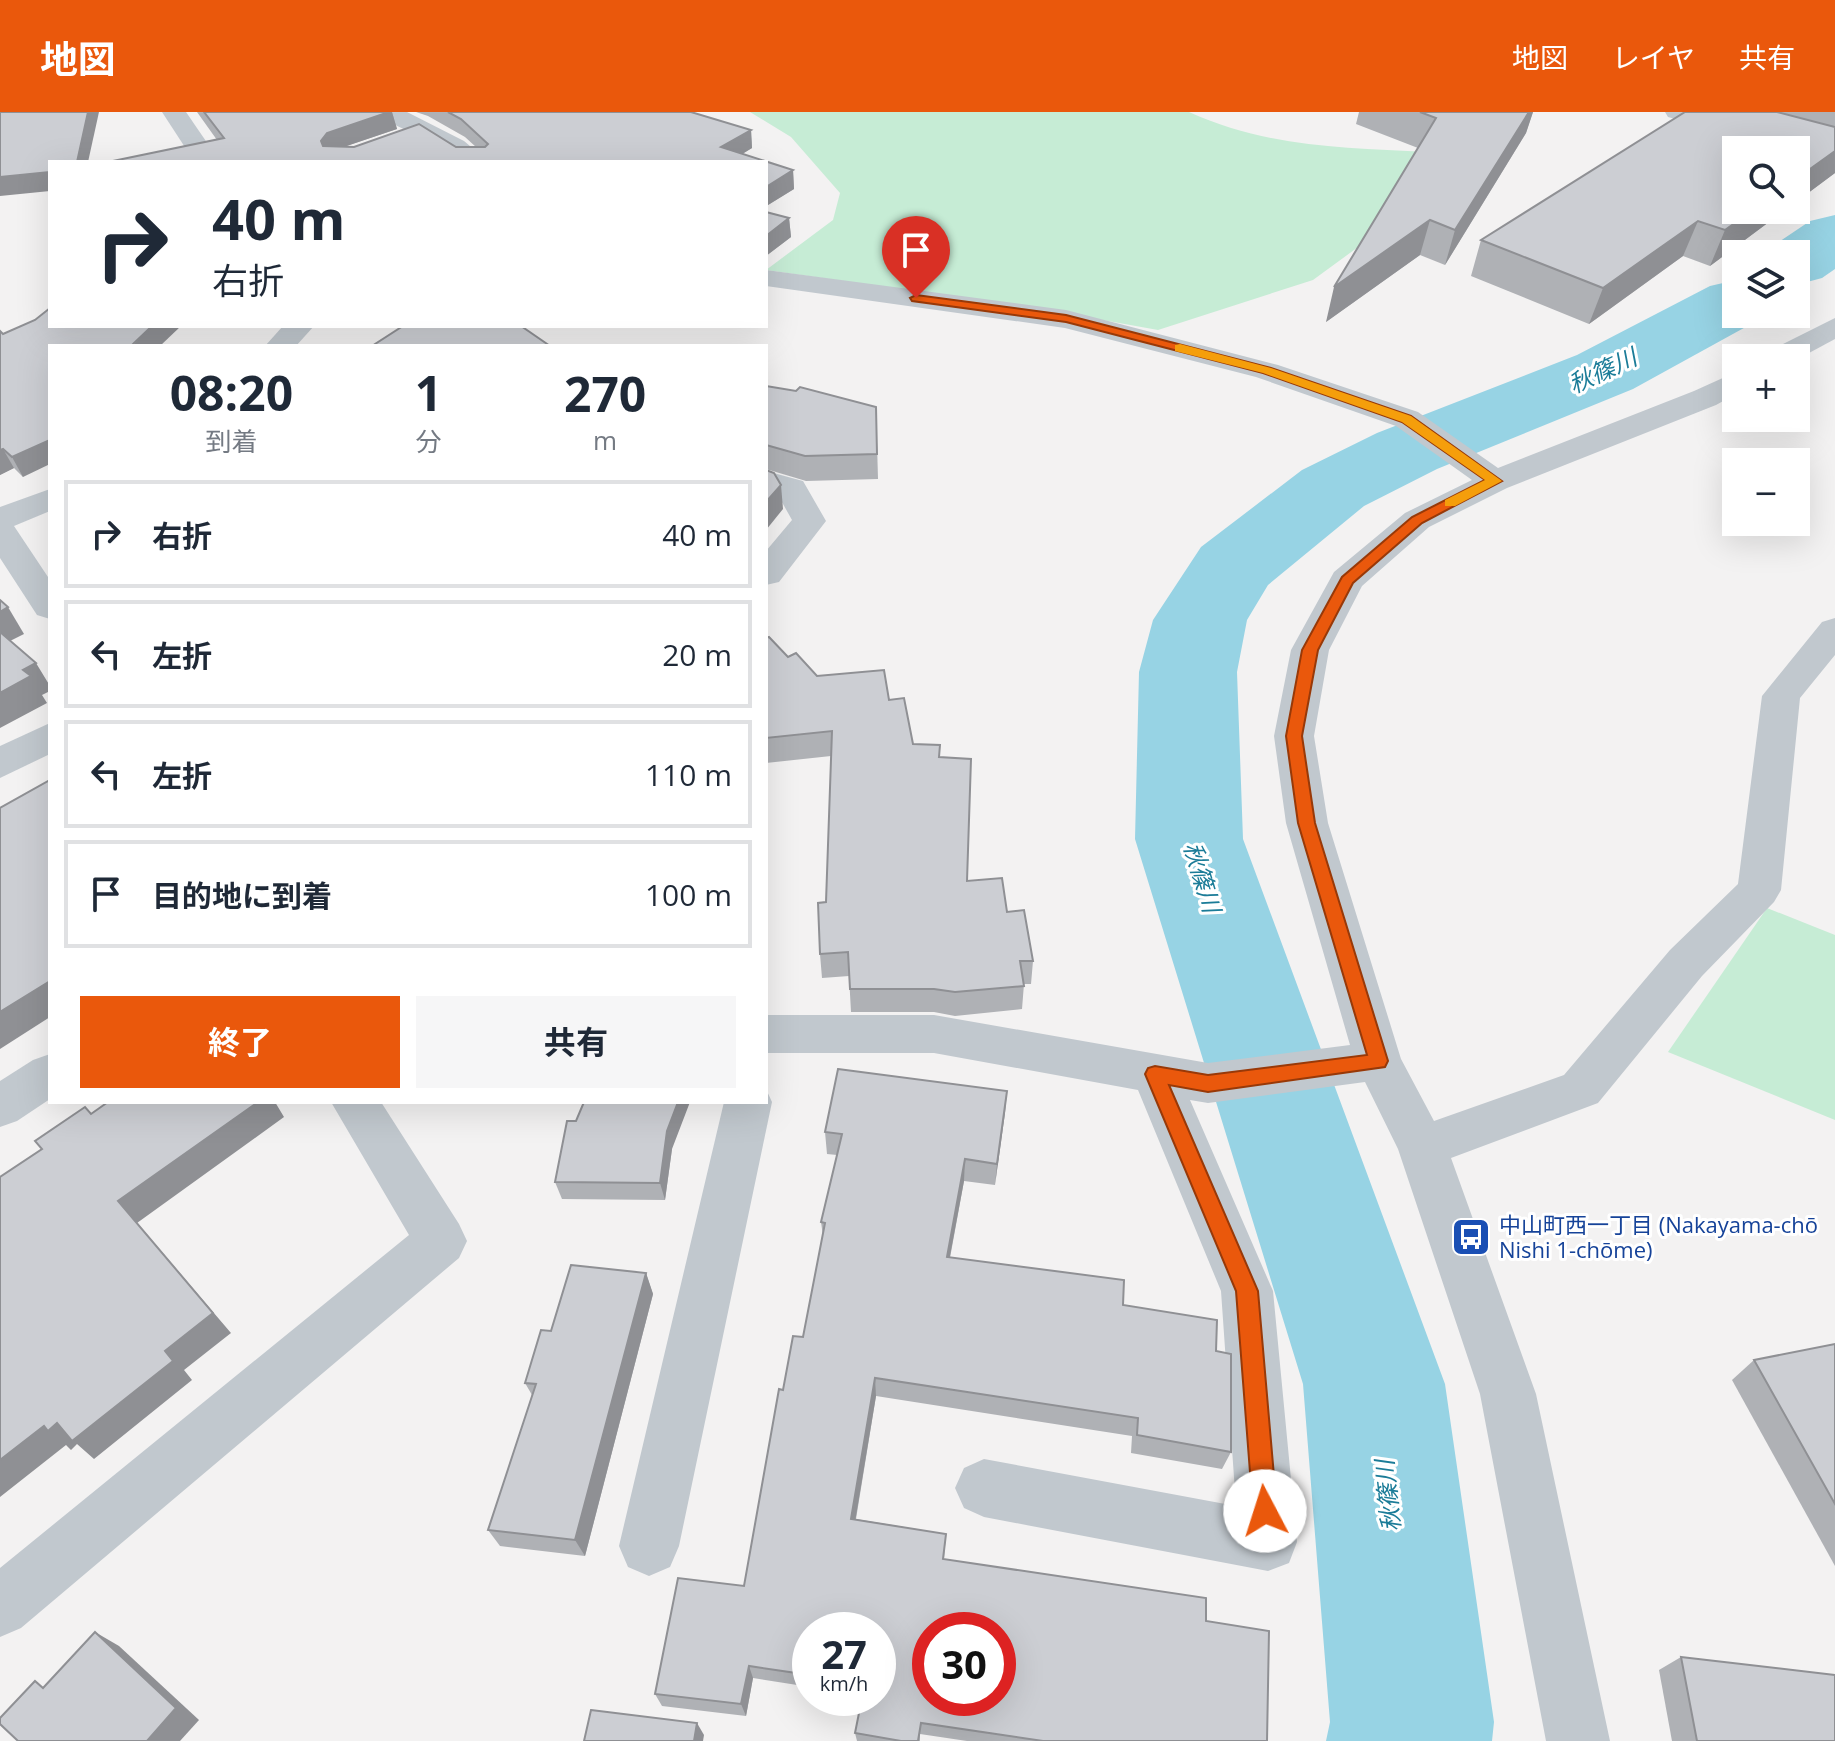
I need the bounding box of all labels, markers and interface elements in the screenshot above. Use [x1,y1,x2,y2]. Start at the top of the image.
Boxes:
text: 地図 [40,32,116,84]
text: 地図 [1512,38,1568,76]
text: レイヤ [1612,38,1695,76]
text: 共有 [1739,38,1795,76]
map controls [1722,136,1810,536]
button: search [1722,136,1810,224]
text: 40 m [212,180,346,256]
icon: right [80,192,184,296]
pin [882,216,950,298]
icon: arrive [894,228,938,272]
button: layers [1722,240,1810,328]
text: 右折 [212,256,284,305]
water label: 秋篠川 [1562,339,1644,400]
button: + [1722,344,1810,432]
text: 08:20 [170,360,293,425]
text: 1 [415,360,442,425]
text: 270 [564,361,646,426]
text: m [593,422,617,458]
text: 到着 [205,423,257,459]
text: 分 [416,423,442,459]
button: − [1722,448,1810,536]
icon: right [84,512,128,556]
text: 40 m [662,514,732,555]
text: 右折 [152,515,212,556]
icon: left [84,632,128,676]
text: 20 m [662,634,732,675]
text: 左折 [152,635,212,676]
icon: left [84,752,128,796]
text: 110 m [645,754,732,795]
text: 左折 [152,755,212,796]
water label: 秋篠川 [1177,838,1230,919]
icon: arrive [84,872,128,916]
text: 100 m [645,874,732,915]
text: 目的地に到着 [152,875,332,916]
button: 終了 [80,996,400,1088]
button: 共有 [416,996,736,1088]
place label: 中山町西一丁目 (Nakayama-chō Nishi 1-chōme) [1499,1209,1818,1264]
bus stop icon: 中山町西一丁目 (Nakayama-chō Nishi 1-chōme) [1450,1216,1492,1258]
water label: 秋篠川 [1367,1455,1407,1534]
position arrow [1223,1469,1307,1553]
speed limit sign: 30 [912,1612,1016,1716]
text: 27 [821,1626,867,1681]
text: km/h [820,1670,868,1697]

